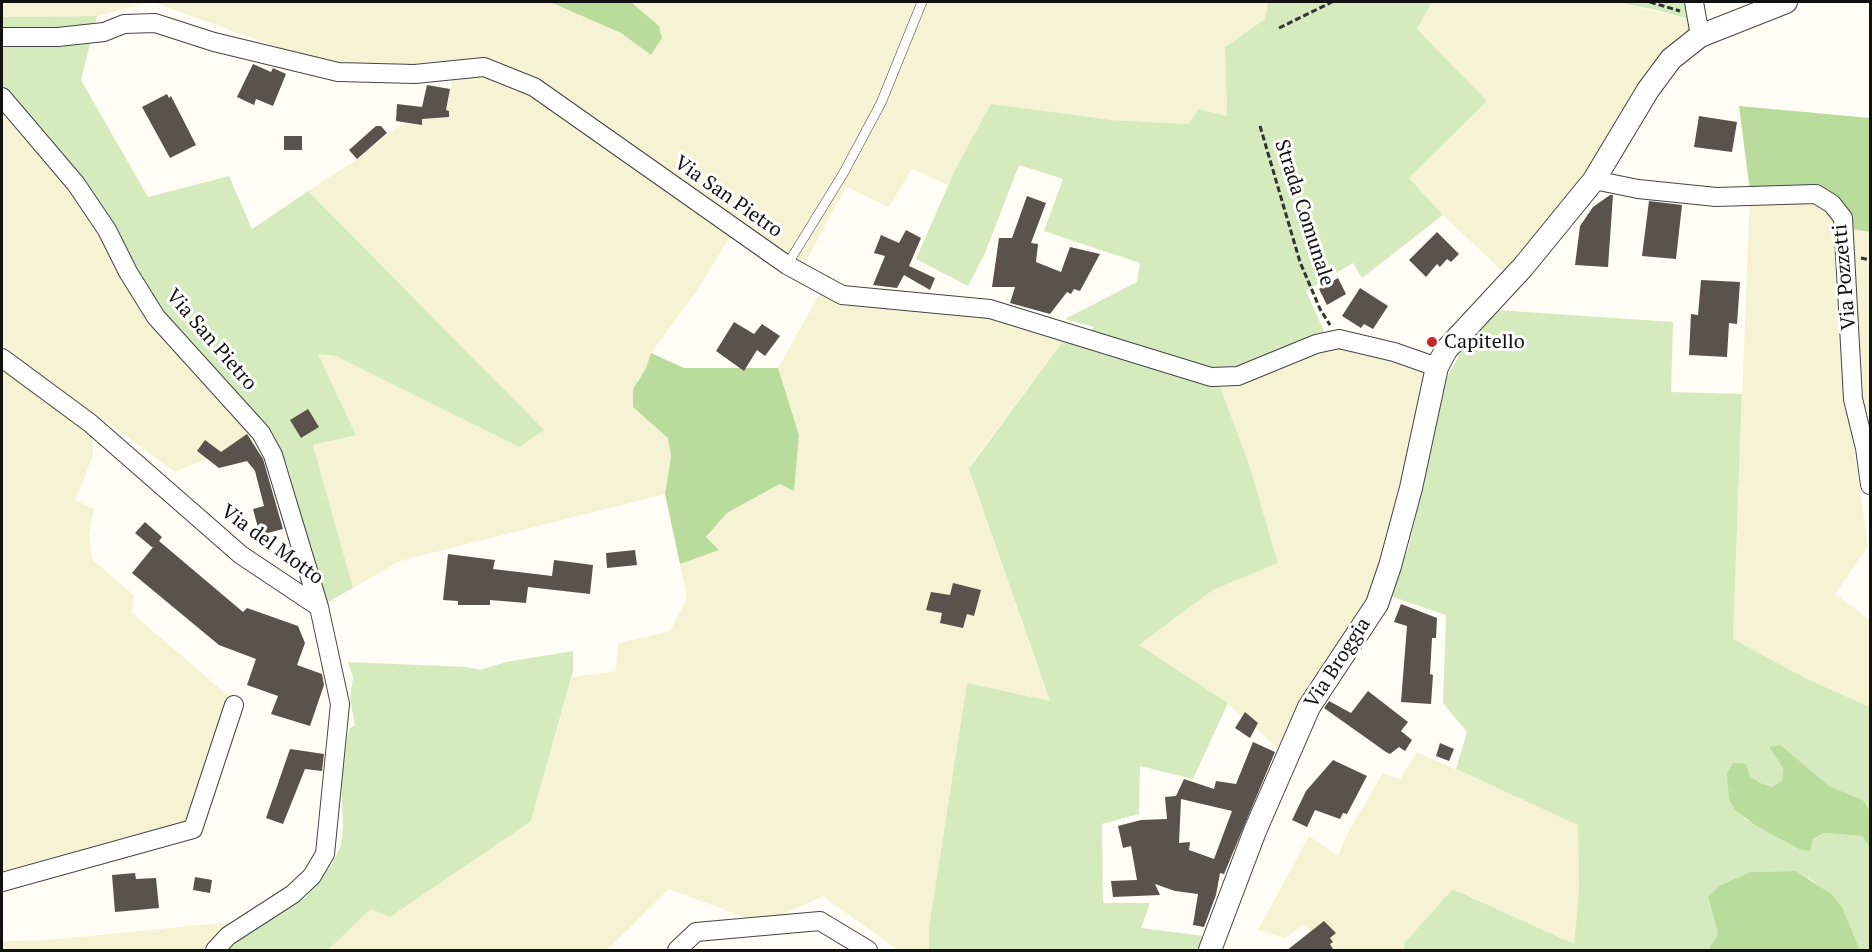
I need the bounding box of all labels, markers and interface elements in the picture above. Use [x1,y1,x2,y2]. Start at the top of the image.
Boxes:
street label: Strada Comunale [1269,137,1339,289]
street label: Via San Pietro [669,151,787,243]
street label: Via Pozzetti [1828,223,1862,331]
street label: Via San Pietro [160,284,262,396]
place label: Capitello [1444,330,1525,354]
marker: Capitello [1425,335,1439,349]
street label: Via del Motto [216,500,328,590]
street label: Via Broggia [1300,613,1376,713]

